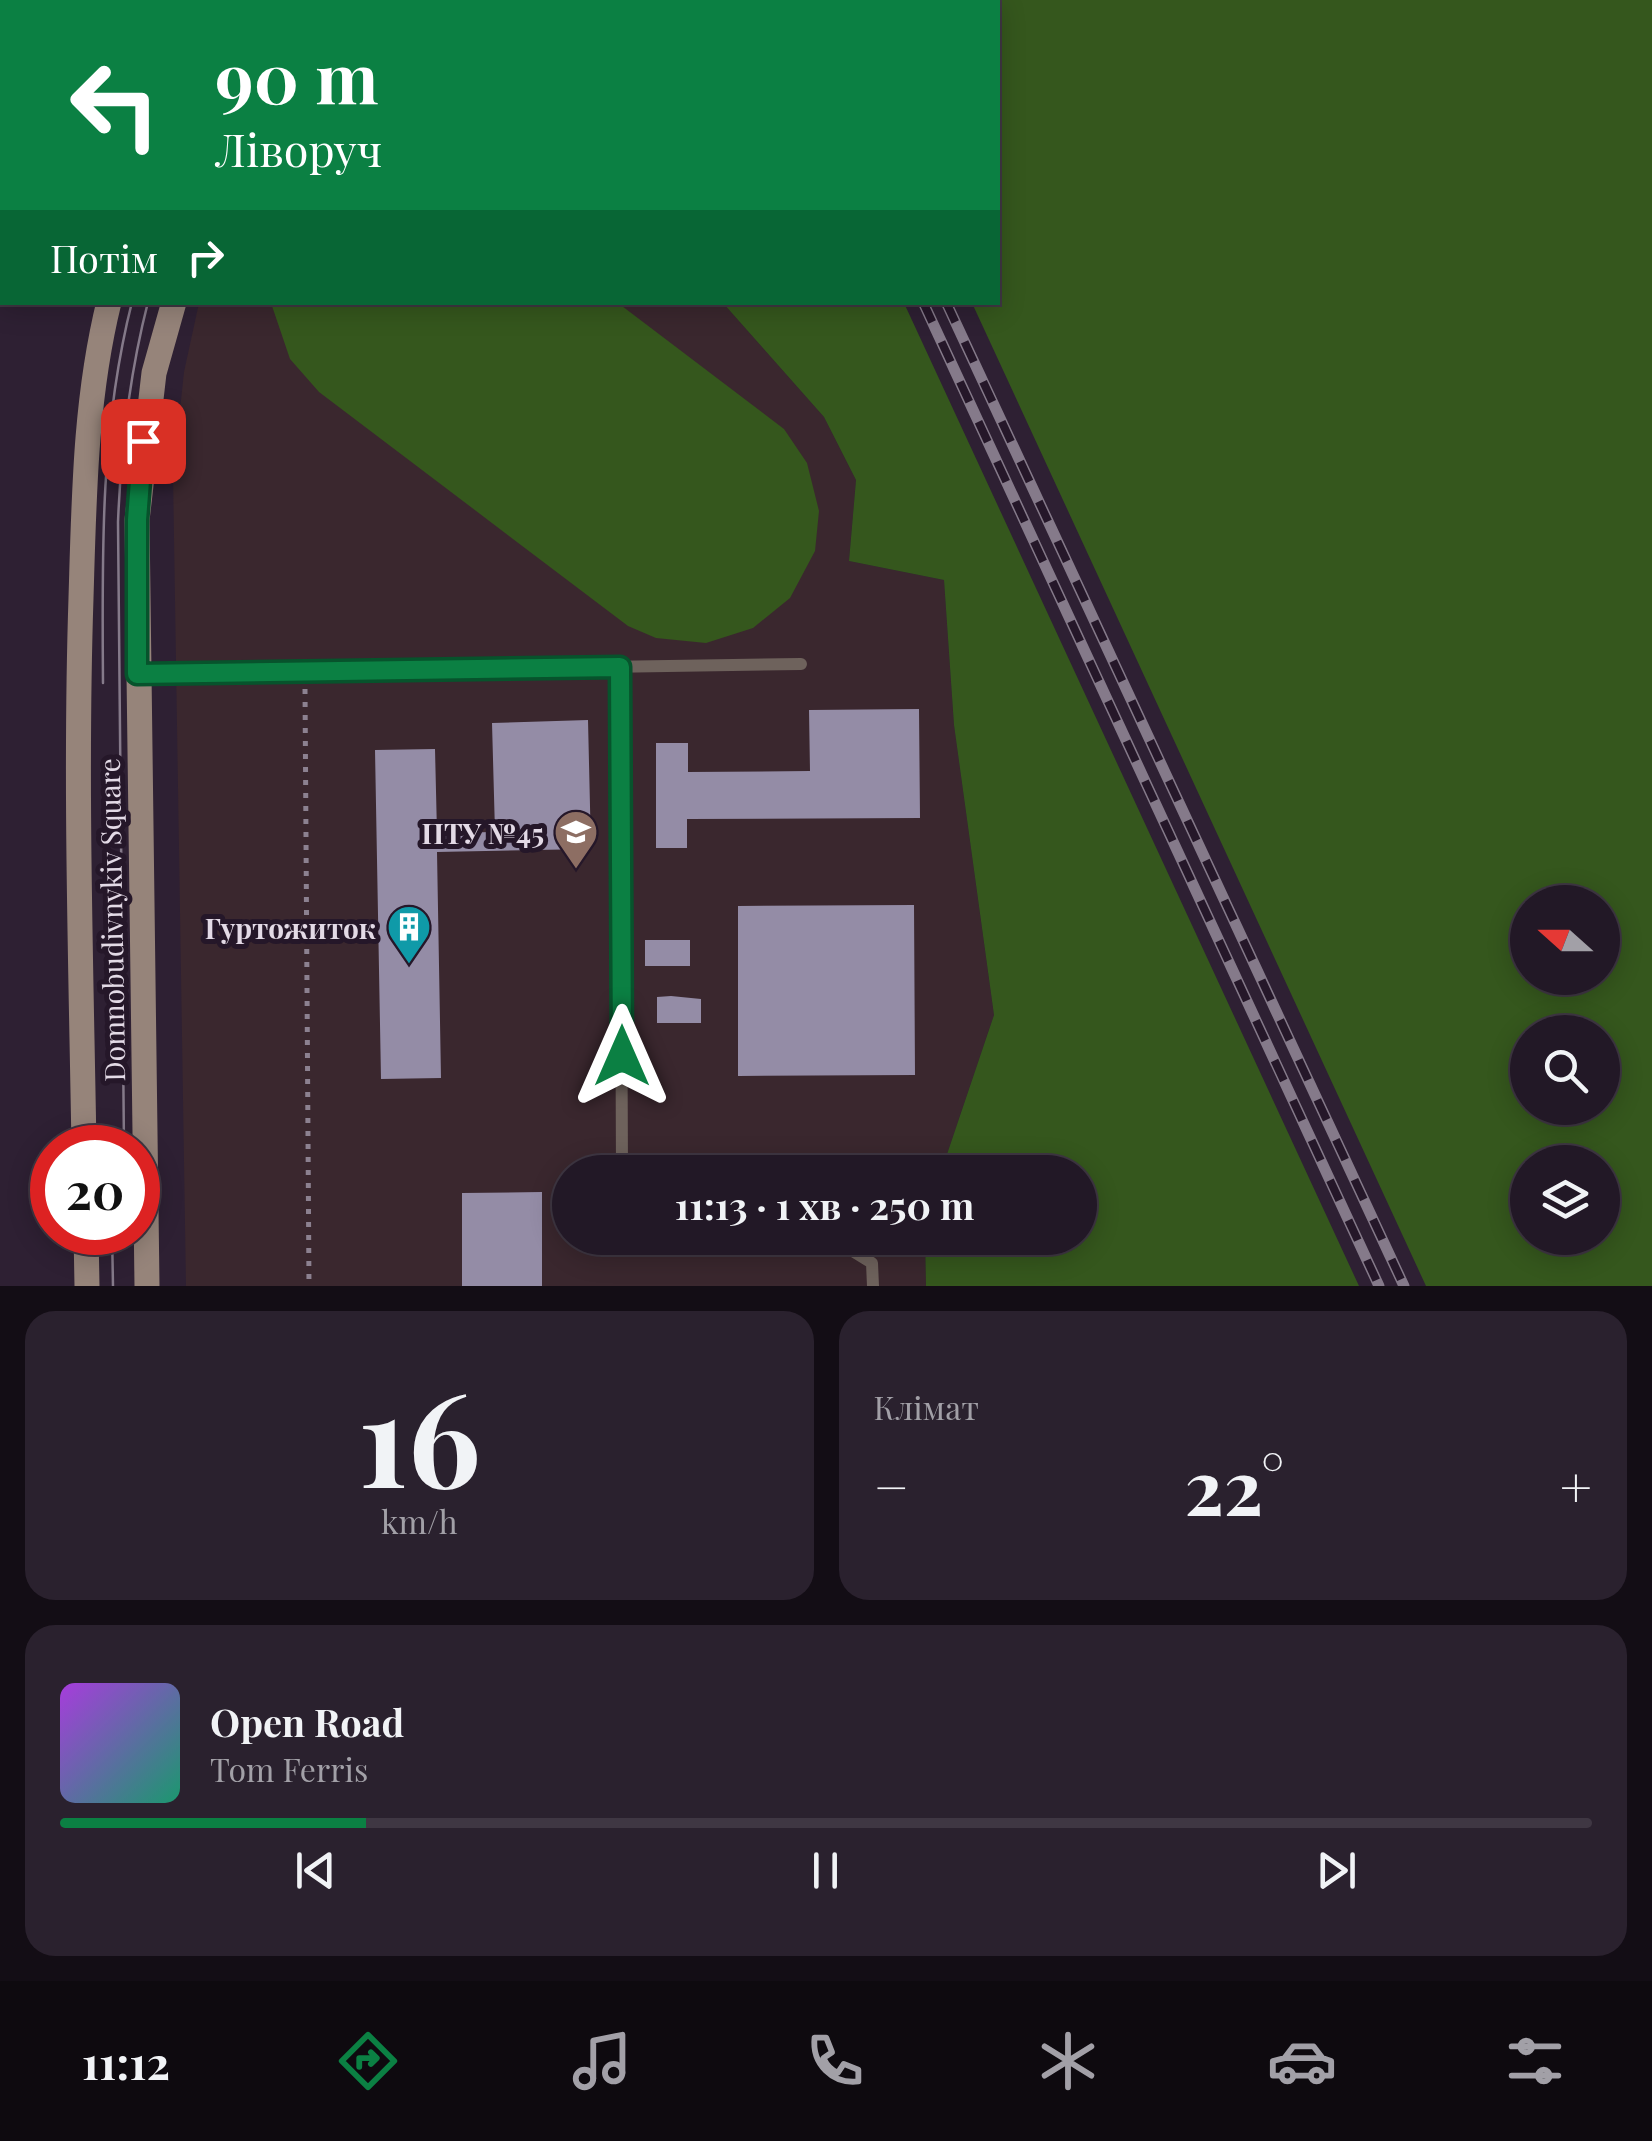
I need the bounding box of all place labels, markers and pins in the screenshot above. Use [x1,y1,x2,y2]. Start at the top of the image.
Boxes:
pin [101,399,186,484]
school or university icon: ПТУ №45 [553,809,599,870]
place label: ПТУ №45 [421,814,544,851]
building icon: Гуртожиток [386,904,432,965]
place label: Гуртожиток [205,909,376,946]

